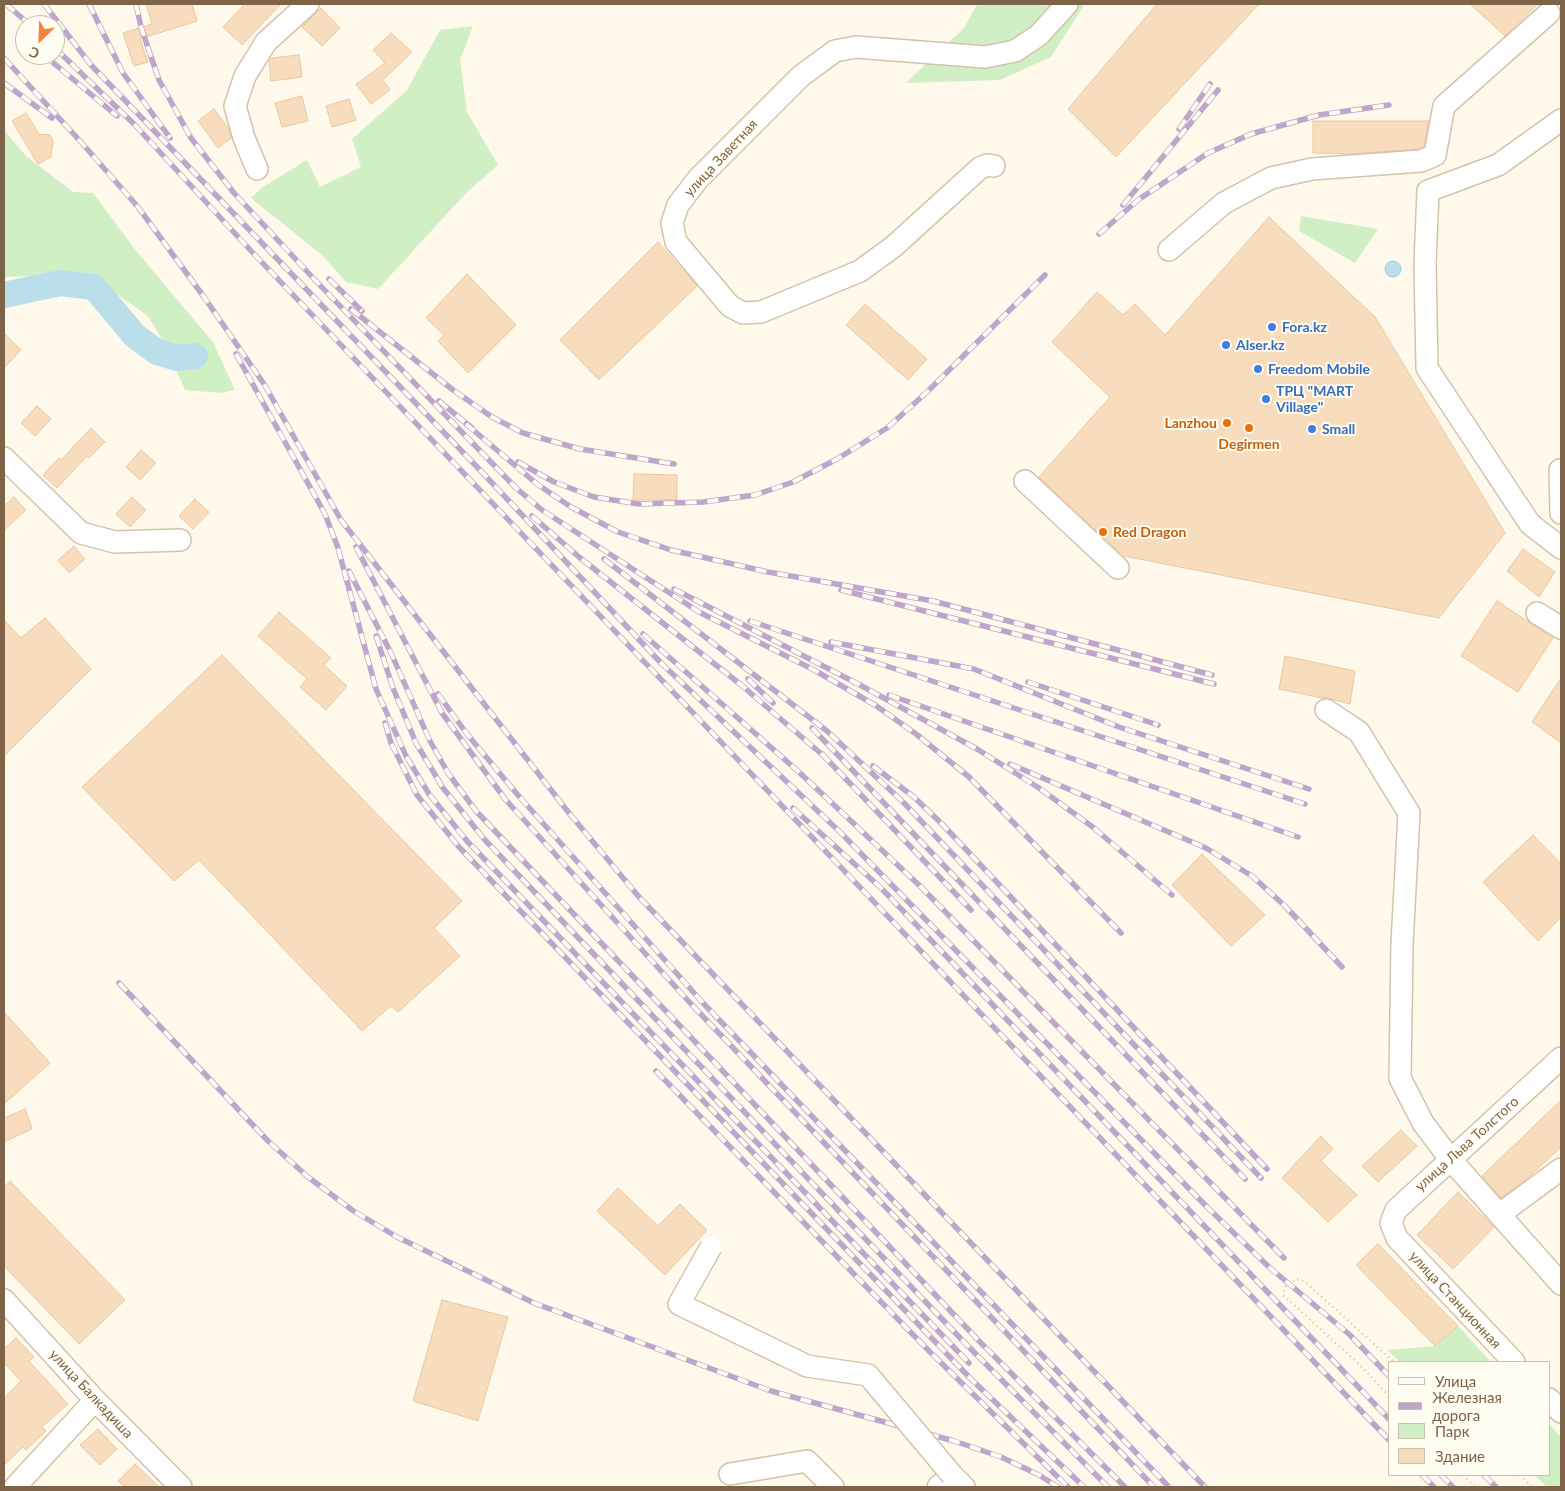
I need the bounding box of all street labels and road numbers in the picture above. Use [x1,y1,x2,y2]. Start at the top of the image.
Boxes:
street label: улица Заветная [681,116,761,200]
street label: улица Льва Толстого [1412,1093,1522,1195]
street label: улица Станционная [1406,1248,1504,1352]
street label: улица Балкадиша [46,1346,136,1442]

